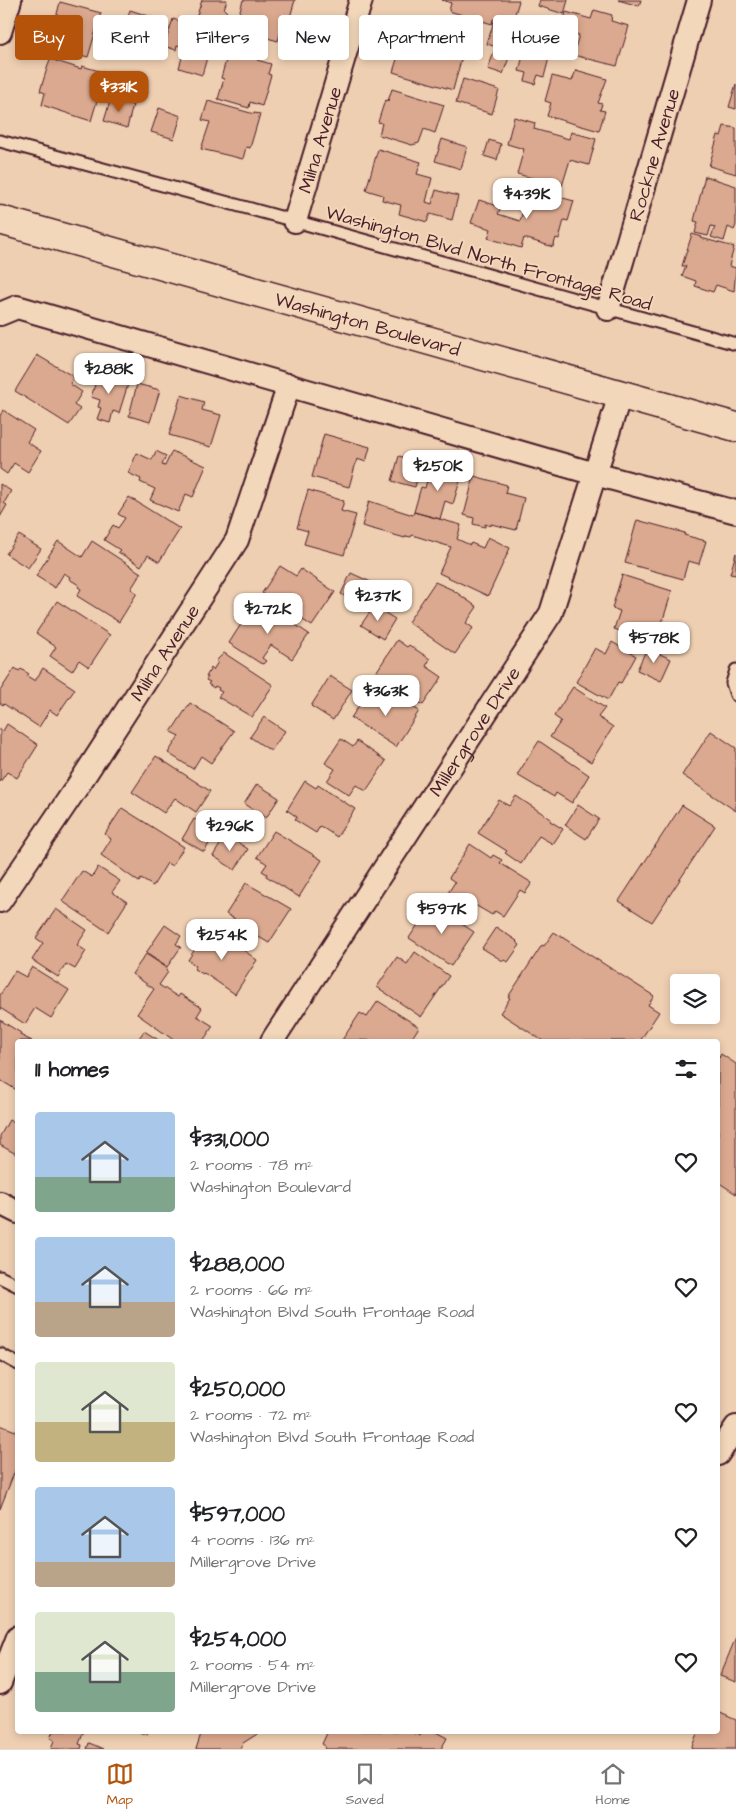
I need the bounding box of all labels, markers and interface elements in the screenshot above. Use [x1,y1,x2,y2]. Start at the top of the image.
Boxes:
chip: Buy [15,15,83,60]
chip: Rent [93,15,168,60]
chip: Filters [178,15,268,60]
chip: New [278,15,349,60]
chip: Apartment [359,15,483,60]
chip: House [493,15,578,60]
pin: $331K [84,70,154,113]
text: $331K [101,76,137,98]
street label: Milna Avenue [292,83,349,197]
street label: Rockne Avenue [623,85,687,225]
pin: $439K [492,178,562,220]
text: $439K [504,183,550,205]
street label: Washington Blvd North Frontage Road [322,199,655,319]
street label: Washington Boulevard [272,286,463,364]
pin: $288K [74,352,144,395]
text: $288K [85,358,133,380]
pin: $250K [403,450,473,492]
text: $250K [413,455,463,477]
pin: $237K [343,580,413,622]
text: $237K [355,585,401,607]
pin: $272K [233,592,303,635]
text: $272K [245,598,291,620]
street label: Milna Avenue [124,600,207,707]
pin: $578K [619,622,689,664]
text: $578K [629,627,679,649]
street label: Millergrove Drive [423,662,528,802]
pin: $363K [351,674,421,717]
text: $363K [364,680,408,702]
pin: $296K [195,810,265,852]
text: $296K [207,815,253,837]
pin: $597K [407,892,477,935]
text: $597K [418,898,466,920]
pin: $254K [187,918,257,961]
text: $254K [197,924,247,946]
map controls [670,974,720,1024]
button: layers [670,974,720,1024]
text: 11 homes [35,1055,109,1084]
icon: filters [672,1055,700,1083]
text: $331,000 [190,1125,269,1154]
icon: home [75,1132,135,1192]
icon: heart [672,1148,700,1176]
text: 2 rooms · 78 m² [190,1154,313,1176]
text: Washington Boulevard [190,1176,351,1198]
text: $288,000 [190,1250,284,1279]
icon: home [75,1257,135,1317]
icon: heart [672,1273,700,1301]
text: 2 rooms · 66 m² [190,1279,313,1301]
text: Washington Blvd South Frontage Road [190,1301,474,1323]
text: $250,000 [190,1375,285,1404]
icon: home [75,1382,135,1442]
icon: heart [672,1398,700,1426]
text: 2 rooms · 72 m² [190,1404,312,1426]
text: Washington Blvd South Frontage Road [190,1426,474,1448]
text: $597,000 [190,1500,285,1529]
icon: home [75,1507,135,1567]
icon: heart [672,1523,700,1551]
text: 4 rooms · 136 m² [190,1529,315,1551]
text: Millergrove Drive [190,1551,316,1573]
text: $254,000 [190,1625,286,1654]
icon: home [75,1632,135,1692]
icon: heart [672,1648,700,1676]
text: 2 rooms · 54 m² [190,1654,315,1676]
text: Millergrove Drive [190,1676,316,1698]
tab: Map [106,1760,134,1810]
tab: Saved [346,1760,384,1810]
tab: Home [595,1760,630,1810]

